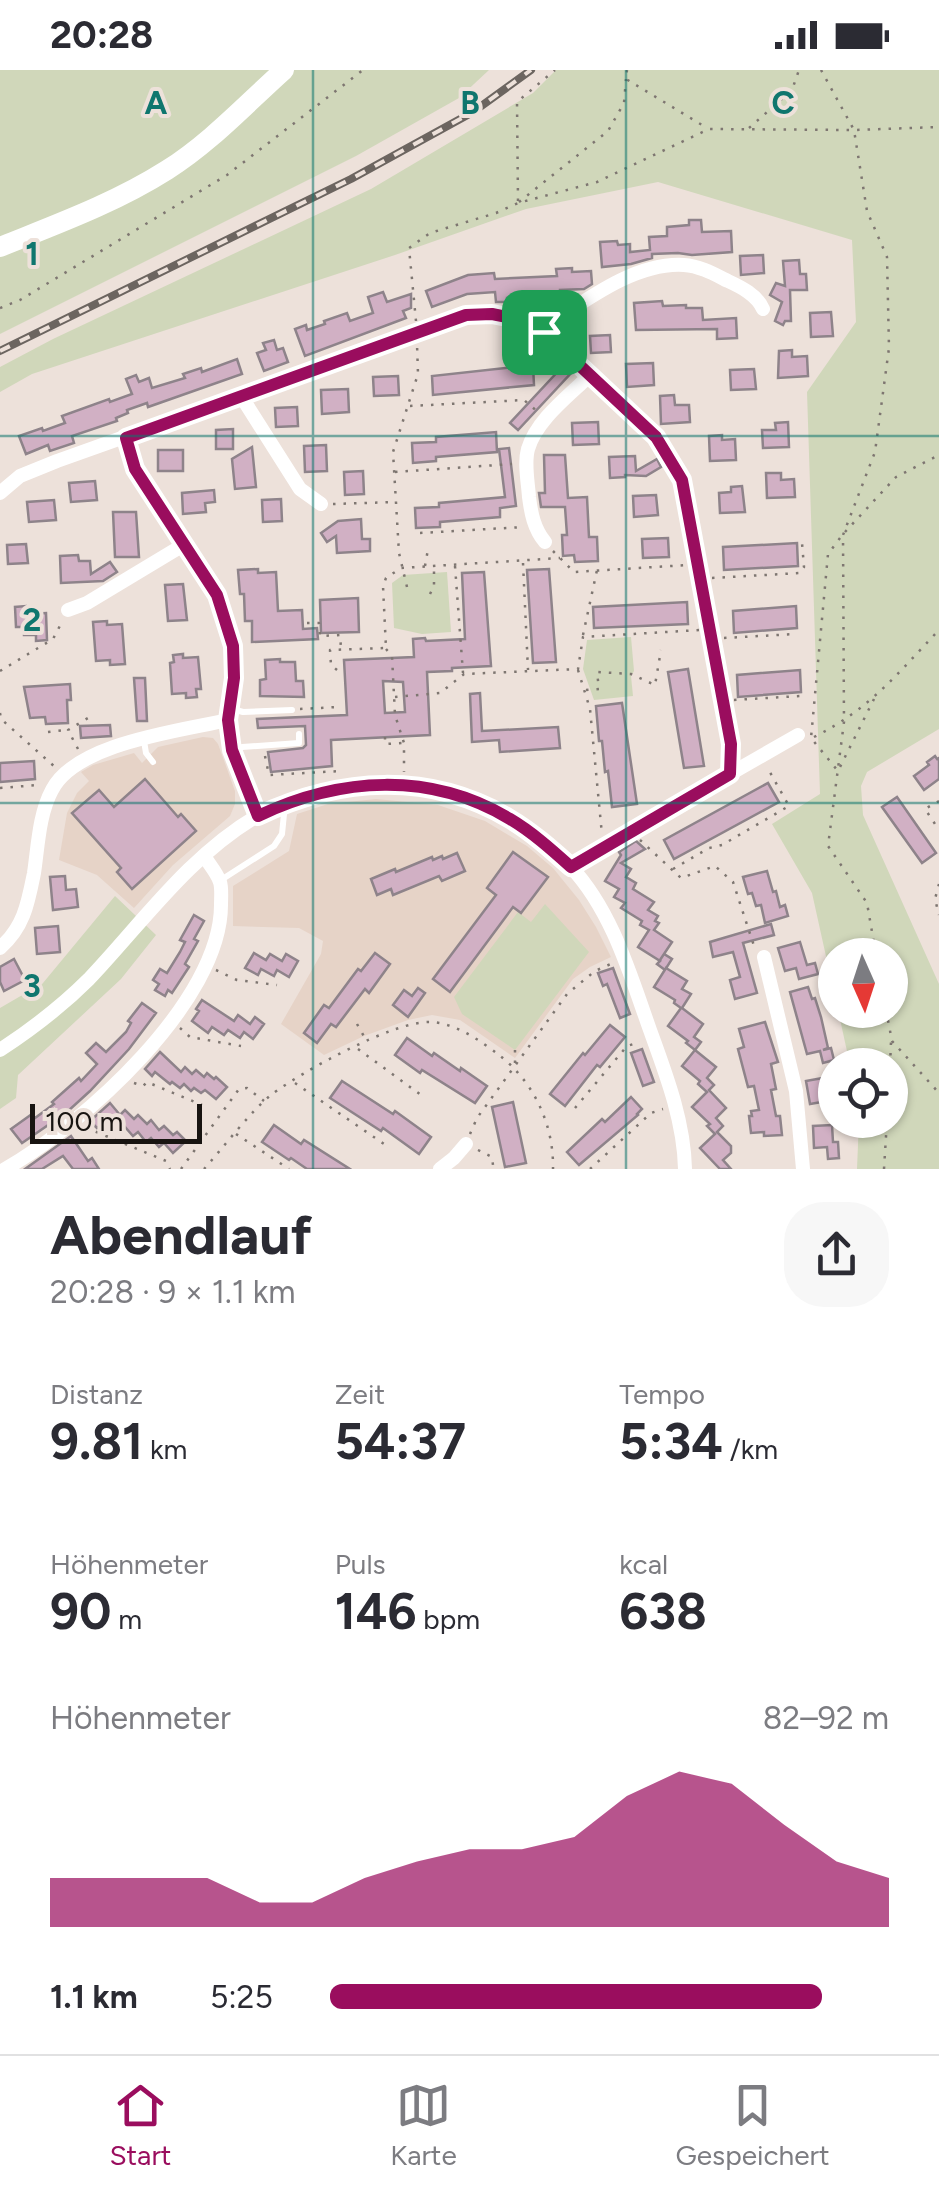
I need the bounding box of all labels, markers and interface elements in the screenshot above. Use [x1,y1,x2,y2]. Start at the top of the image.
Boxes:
text: 20:28 [50,12,153,58]
text: A [145,84,168,122]
text: B [460,84,480,122]
text: C [771,84,795,122]
text: 1 [25,235,39,273]
pin [502,290,587,375]
icon: arrive [517,305,572,360]
text: 2 [23,601,41,639]
north arrow [818,938,908,1028]
map controls [818,938,908,1138]
text: 3 [23,967,41,1005]
button: locate [818,1048,908,1138]
scale bar [30,1099,202,1144]
text: 100 m [45,1104,123,1138]
text: Abendlauf [50,1202,312,1268]
button: share [784,1202,889,1307]
text: 20:28 · 9 × 1.1 km [50,1273,296,1311]
text: Distanz [50,1377,143,1411]
text: Zeit [335,1377,385,1411]
text: Tempo [619,1377,705,1411]
text: 9.81 [50,1411,143,1472]
text: 54:37 [335,1411,466,1472]
text: 5:34 [619,1411,723,1472]
text: km [143,1432,187,1466]
text: /km [723,1432,778,1466]
text: Höhenmeter [50,1547,208,1581]
text: Puls [335,1547,386,1581]
text: kcal [619,1547,668,1581]
text: 90 [50,1581,111,1642]
text: 146 [335,1581,416,1642]
text: 638 [619,1581,707,1642]
text: m [111,1602,142,1636]
text: bpm [416,1602,480,1636]
text: Höhenmeter [50,1699,231,1737]
text: 82–92 m [763,1699,889,1737]
text: 1.1 km [50,1978,138,2016]
text: 5:25 [210,1978,273,2016]
tab: Start [109,2078,171,2172]
tab: Karte [390,2078,457,2172]
tab: Gespeichert [676,2078,830,2172]

